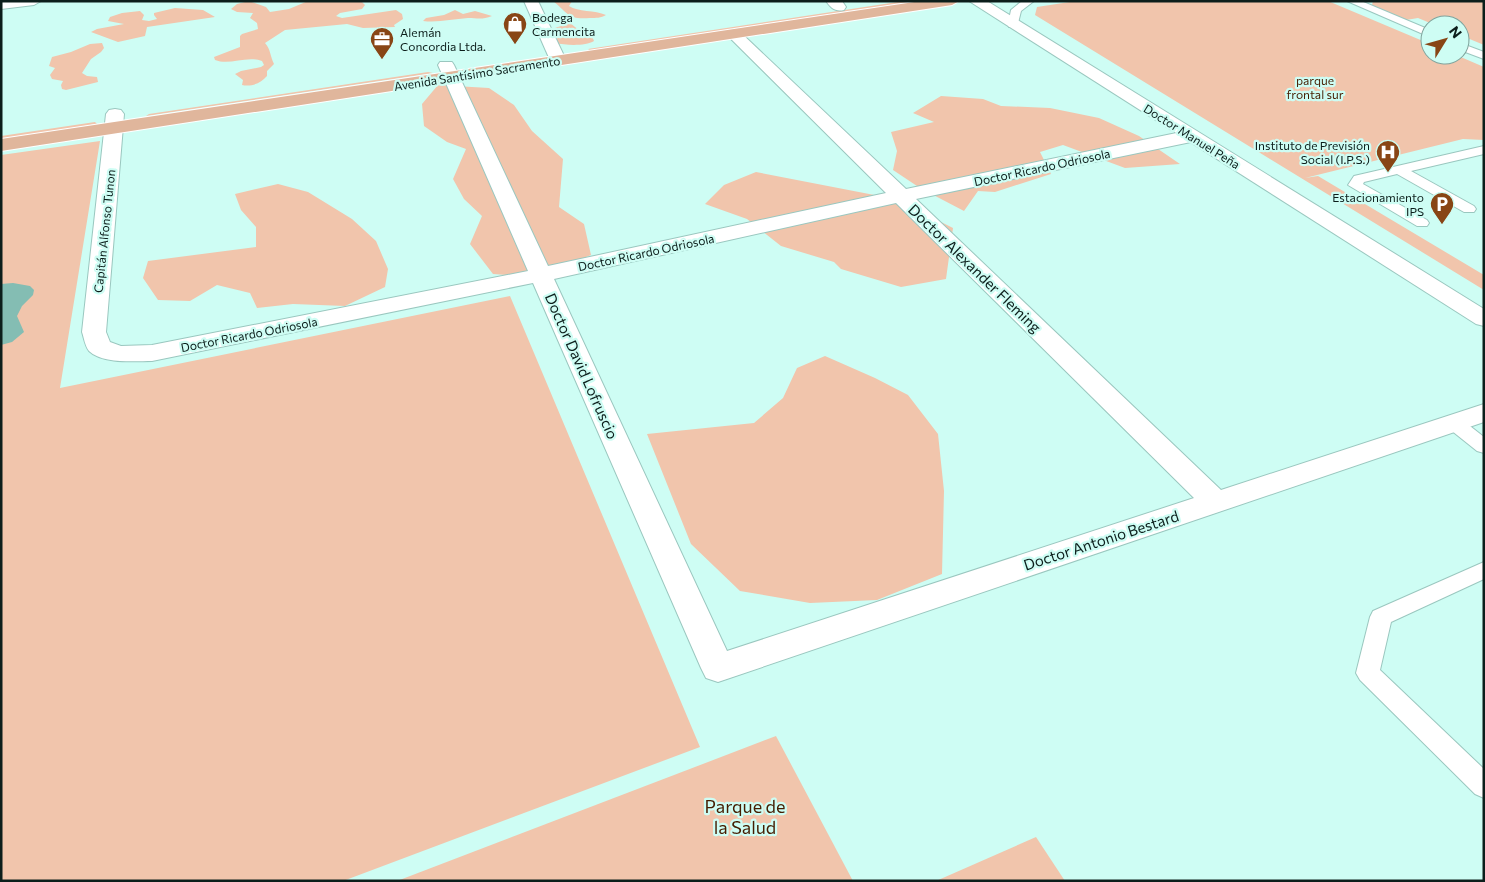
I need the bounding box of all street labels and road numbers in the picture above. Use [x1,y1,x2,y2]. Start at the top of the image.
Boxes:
street label: Avenida Santísimo Sacramento [393,53,561,93]
street label: Doctor Manuel Peña [1141,101,1243,171]
street label: Doctor Ricardo Odriosola [973,146,1111,188]
street label: Capitán Alfonso Tunon [91,169,117,293]
street label: Doctor Alexander Fleming [905,200,1045,336]
street label: Doctor Ricardo Odriosola [577,231,715,273]
street label: Doctor David Lofruscio [542,290,622,442]
street label: Doctor Ricardo Odriosola [179,314,319,354]
street label: Doctor Antonio Bestard [1021,506,1181,574]

